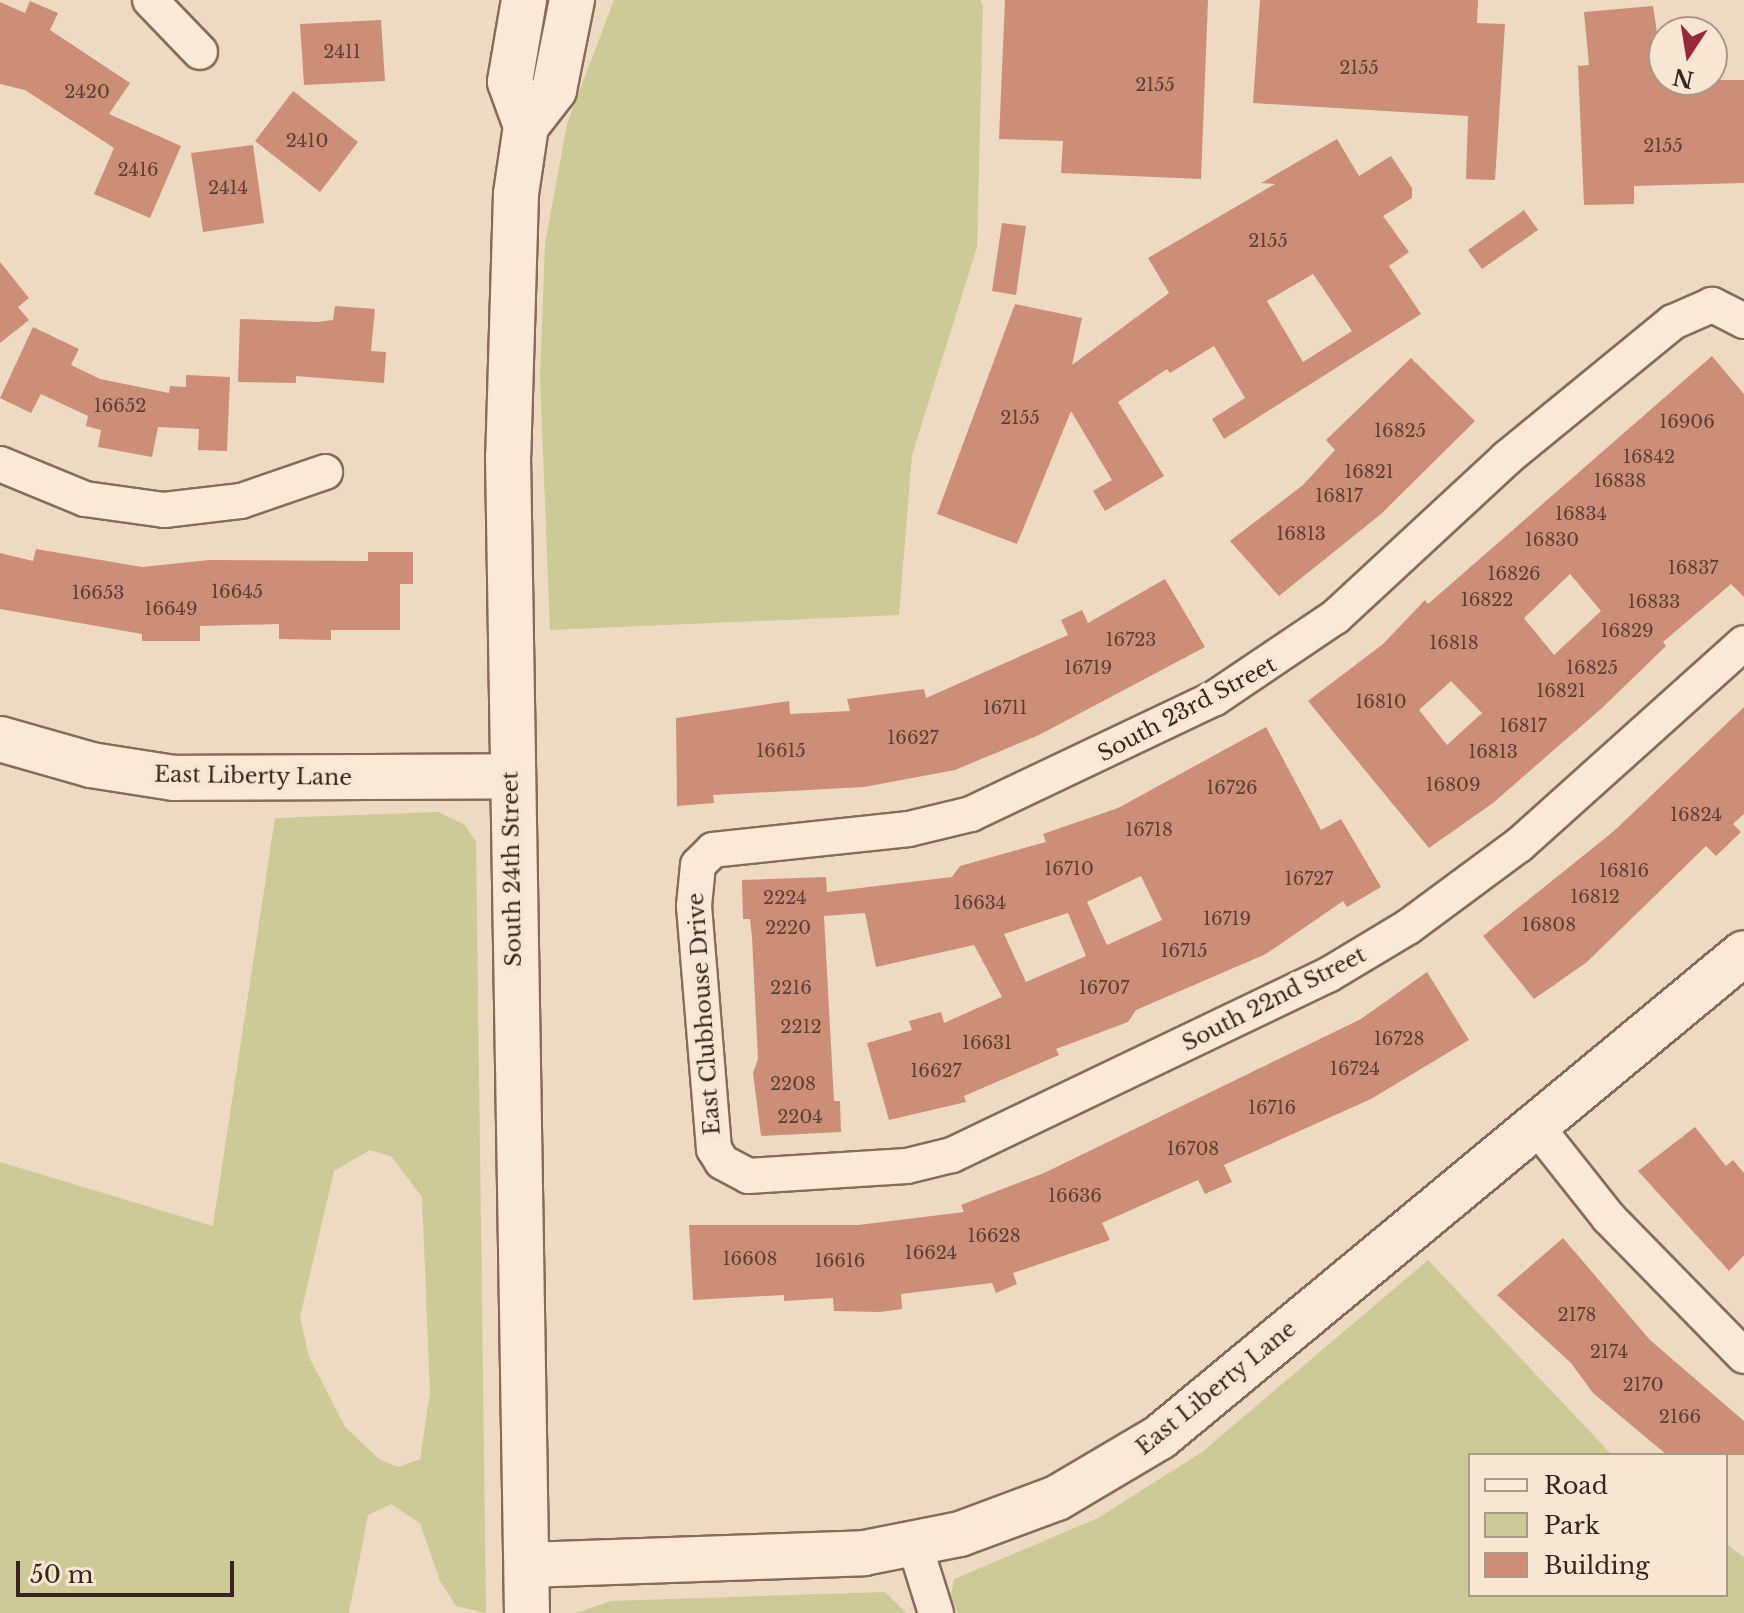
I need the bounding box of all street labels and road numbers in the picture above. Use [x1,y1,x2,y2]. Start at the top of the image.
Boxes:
street label: South 23rd Street [1093,651,1281,767]
street label: East Liberty Lane [154,761,352,791]
street label: South 24th Street [497,771,527,967]
street label: East Clubhouse Drive [682,892,726,1136]
street label: South 22nd Street [1178,941,1370,1057]
street label: East Liberty Lane [1131,1315,1301,1461]

